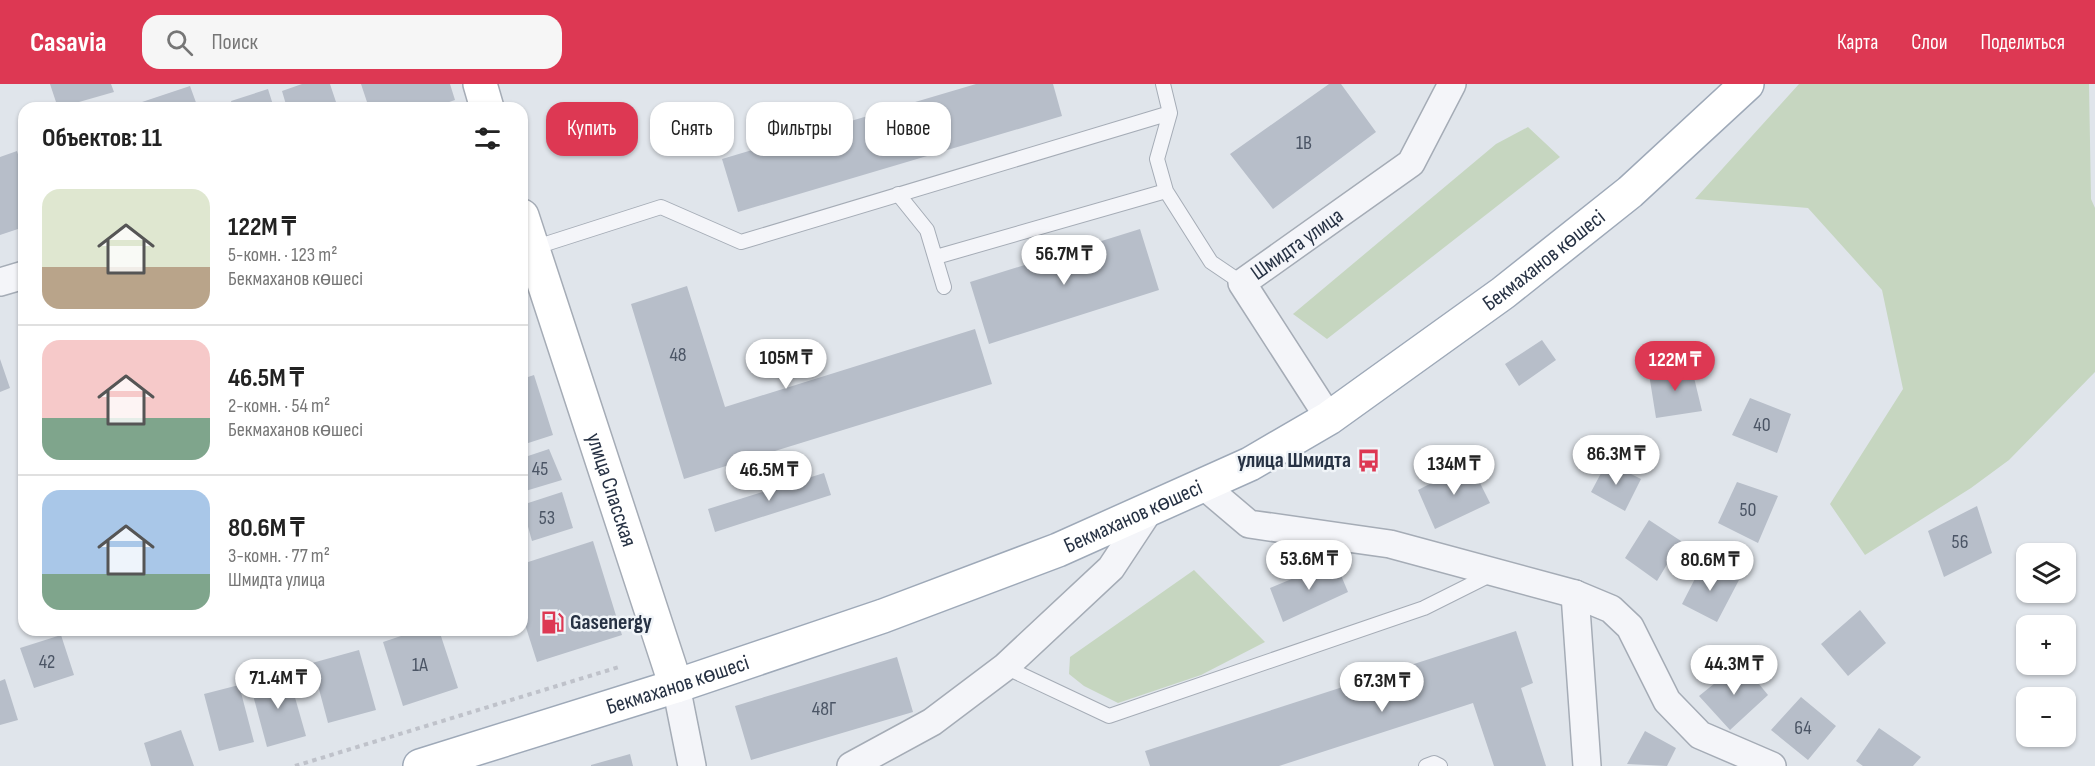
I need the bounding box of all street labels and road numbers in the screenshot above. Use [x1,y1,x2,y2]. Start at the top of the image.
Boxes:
street label: Шмидта улица [1245,202,1348,286]
street label: Бекмаханов көшесі [1477,204,1610,317]
street label: улица Спасская [580,429,643,550]
street label: Бекмаханов көшесі [1060,474,1206,559]
street label: Бекмаханов көшесі [603,649,752,721]

